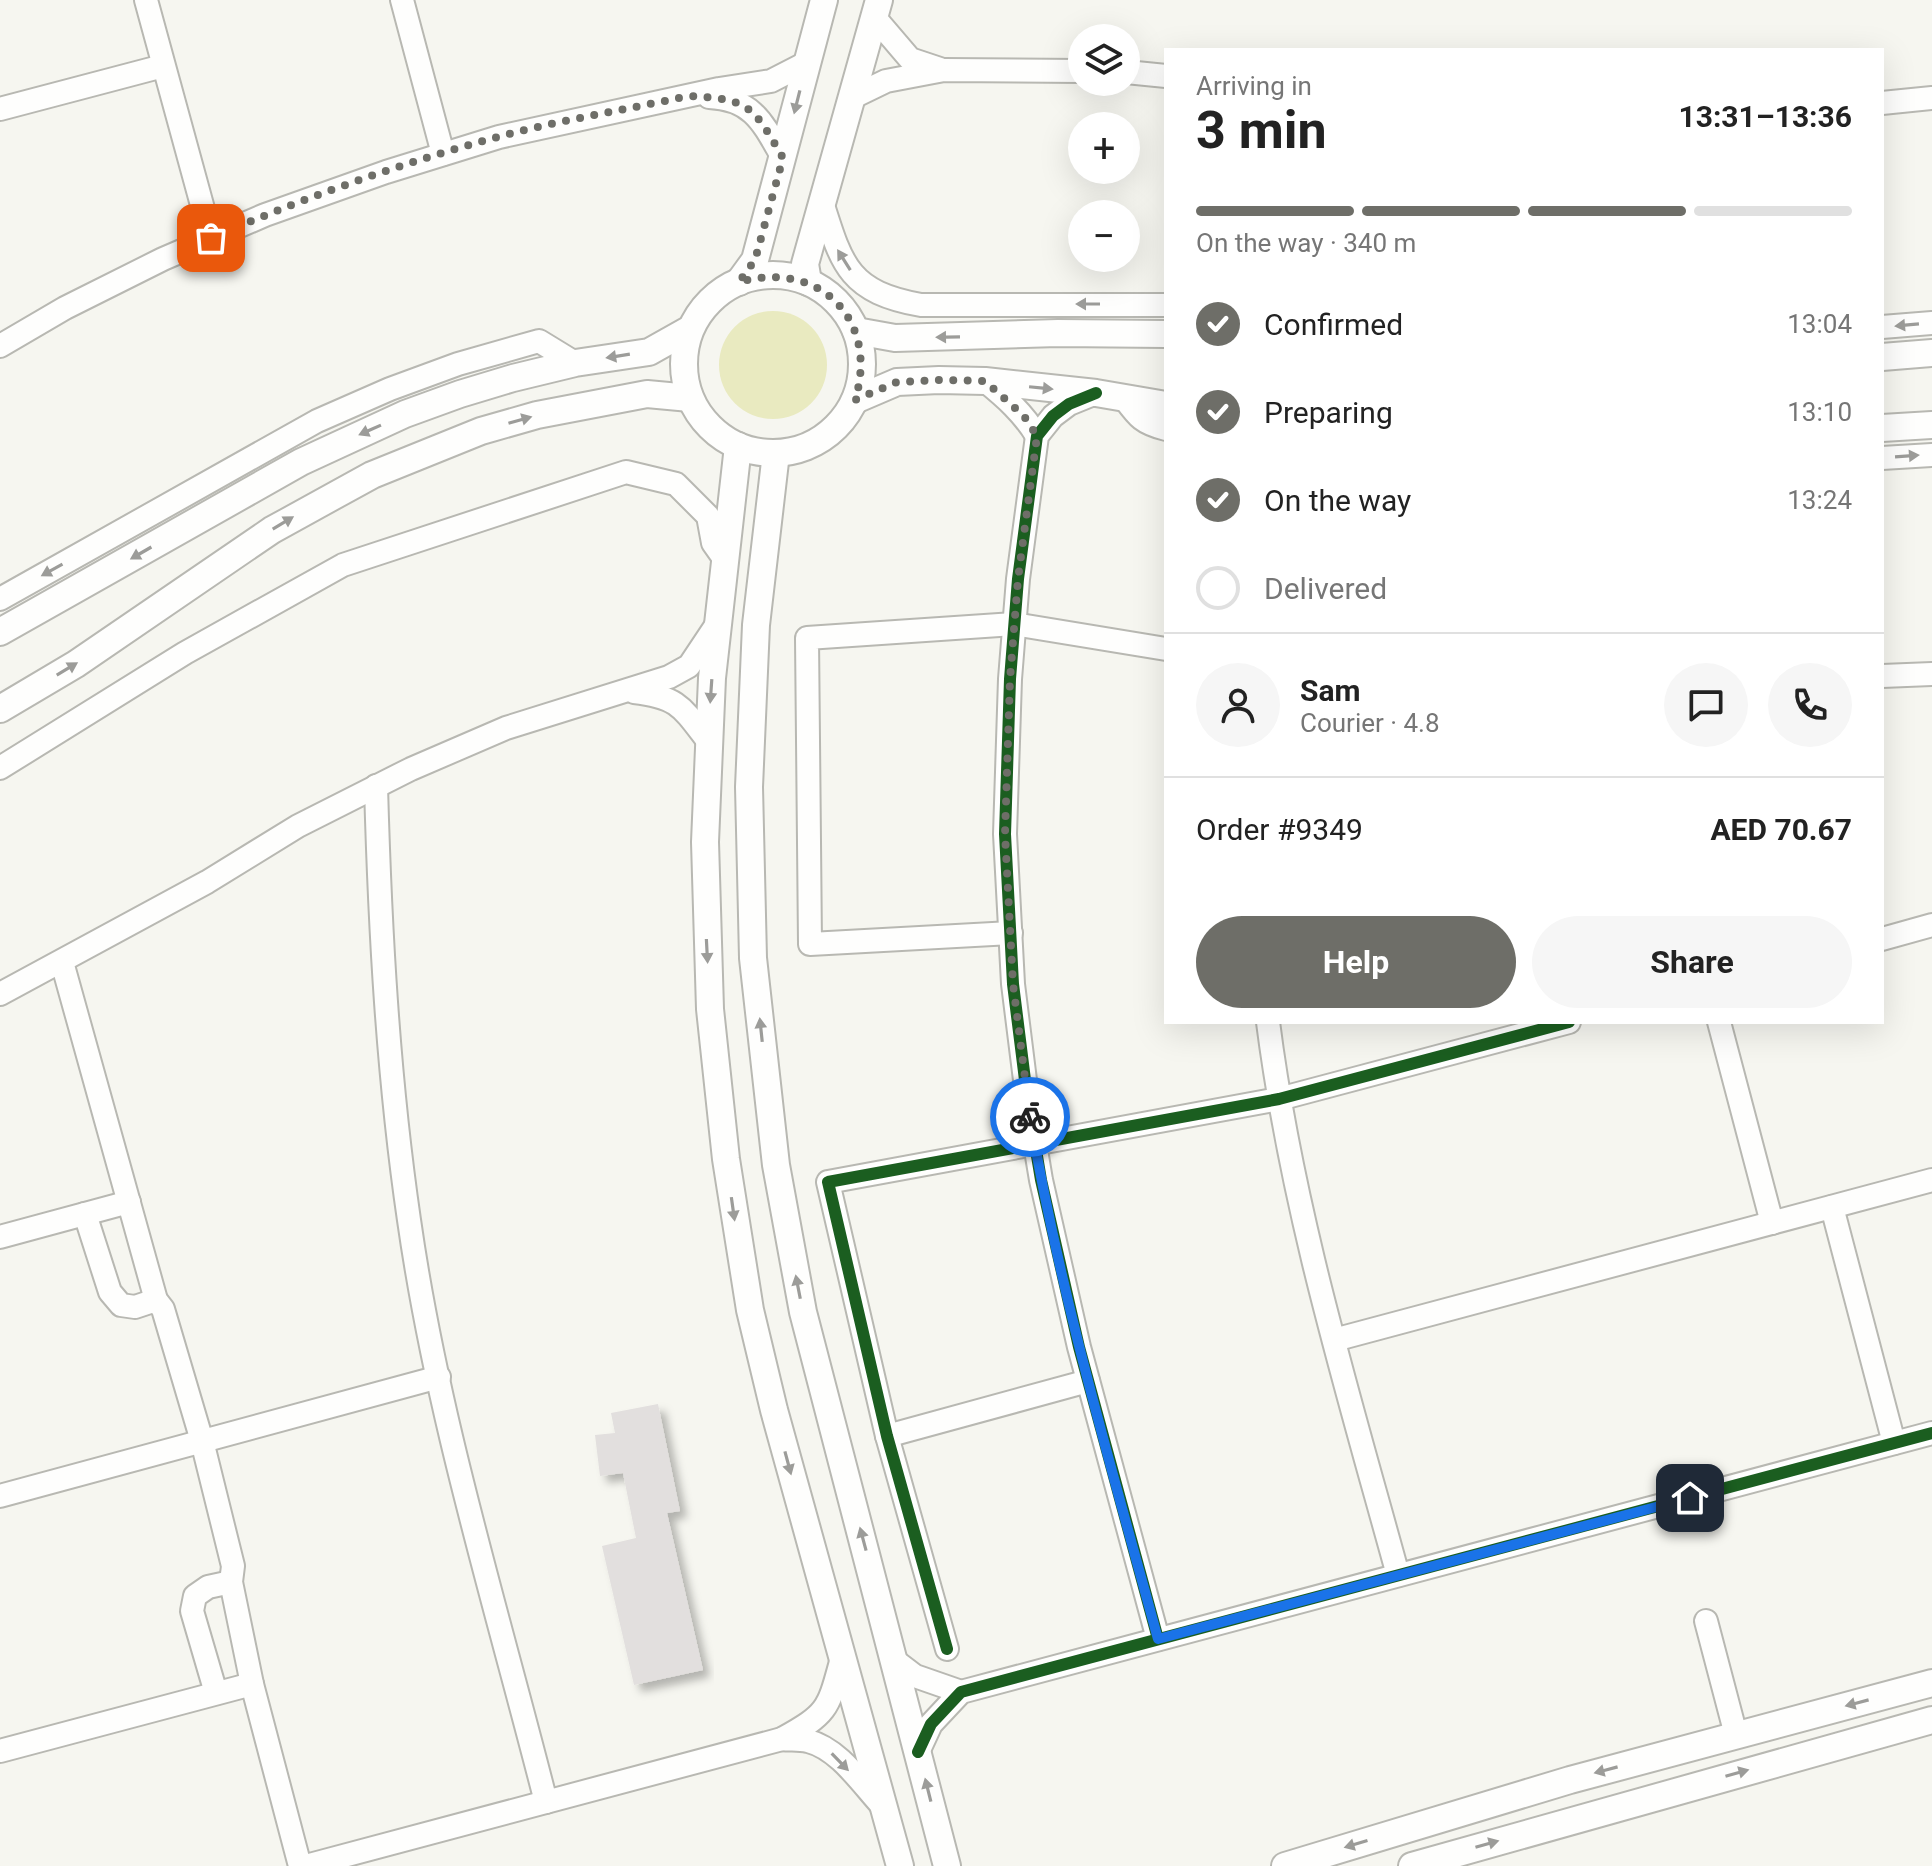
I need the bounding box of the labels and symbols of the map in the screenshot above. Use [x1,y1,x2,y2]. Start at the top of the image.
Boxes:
one-way arrow [790,90,802,115]
pin [177,204,245,272]
one-way arrow [837,250,852,271]
one-way arrow [1075,297,1100,310]
one-way arrow [1894,319,1919,332]
one-way arrow [935,330,960,343]
one-way arrow [605,351,630,363]
one-way arrow [1029,381,1054,394]
one-way arrow [509,413,533,426]
one-way arrow [358,423,382,436]
one-way arrow [1895,450,1920,463]
one-way arrow [272,517,294,531]
one-way arrow [130,546,152,560]
one-way arrow [41,563,64,576]
one-way arrow [56,662,78,676]
one-way arrow [704,679,717,704]
one-way arrow [700,939,713,964]
one-way arrow [754,1017,767,1042]
courier [990,1077,1070,1157]
one-way arrow [727,1197,740,1222]
one-way arrow [792,1274,804,1299]
one-way arrow [782,1451,794,1476]
pin [1656,1464,1724,1532]
one-way arrow [856,1526,868,1551]
one-way arrow [1844,1697,1869,1709]
one-way arrow [830,1752,849,1771]
one-way arrow [1593,1765,1618,1777]
one-way arrow [1725,1767,1750,1779]
one-way arrow [921,1778,933,1803]
one-way arrow [1474,1837,1499,1849]
one-way arrow [1344,1838,1368,1851]

